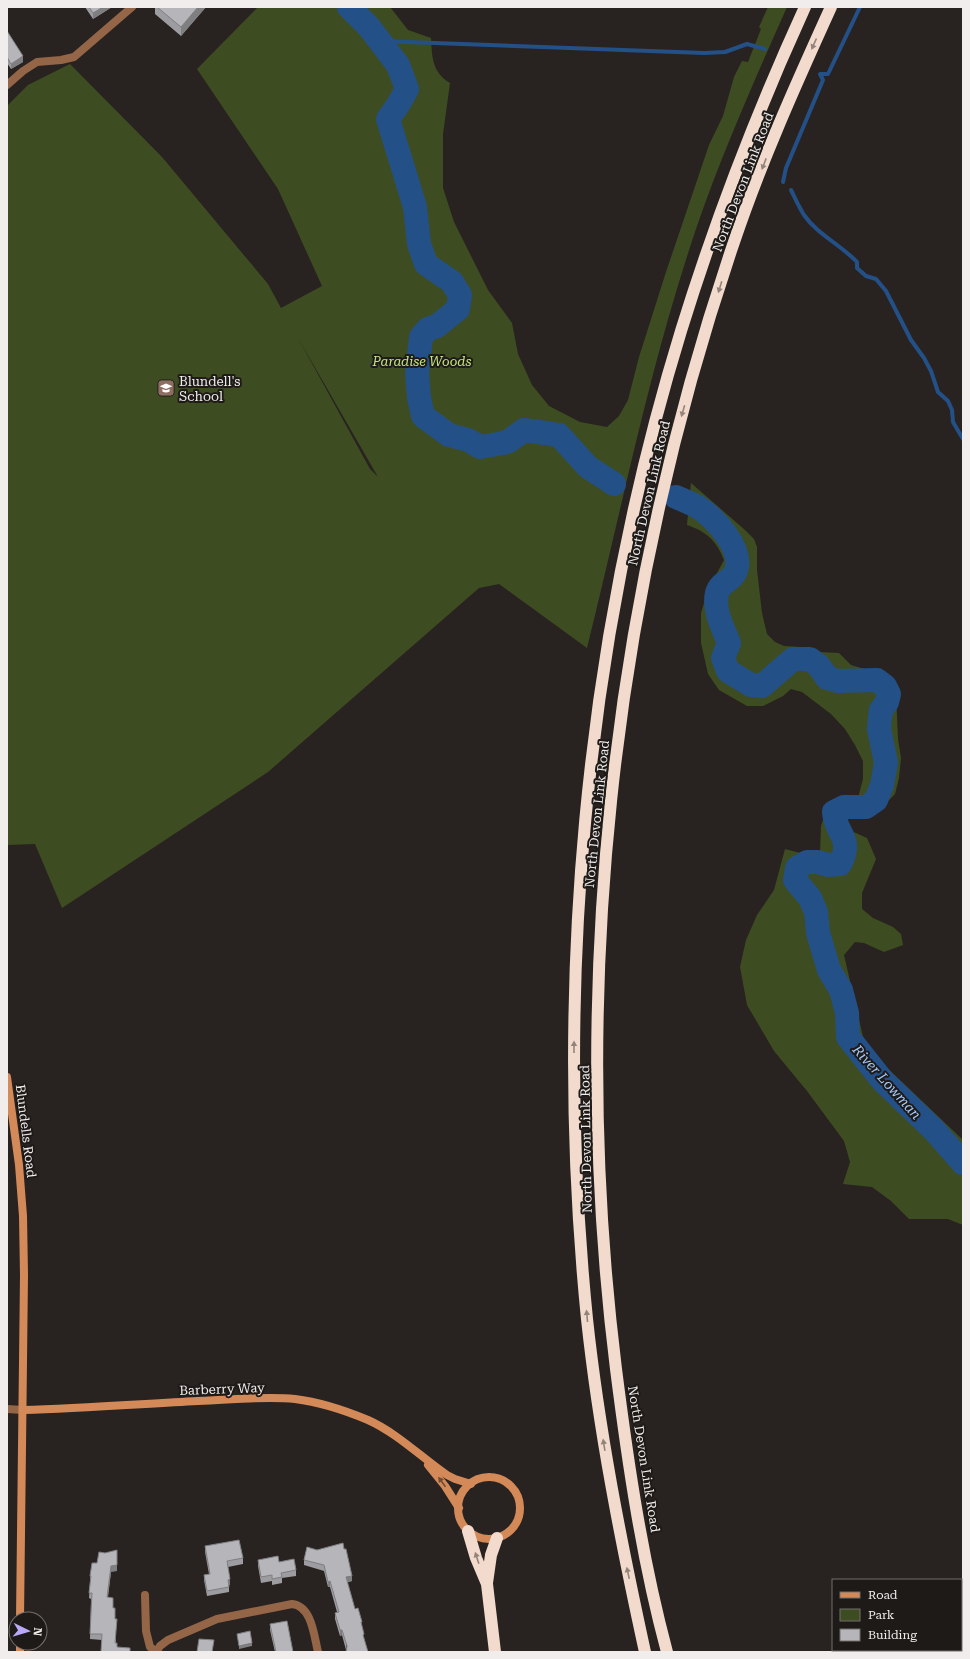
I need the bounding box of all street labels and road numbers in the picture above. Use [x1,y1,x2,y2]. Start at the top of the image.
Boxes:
street label: North Devon Link Road [709,110,777,254]
street label: North Devon Link Road [625,418,673,567]
street label: North Devon Link Road [582,739,612,888]
street label: North Devon Link Road [577,1064,595,1213]
street label: Blundells Road [13,1083,39,1179]
street label: Barberry Way [179,1380,265,1398]
street label: North Devon Link Road [625,1385,663,1534]

